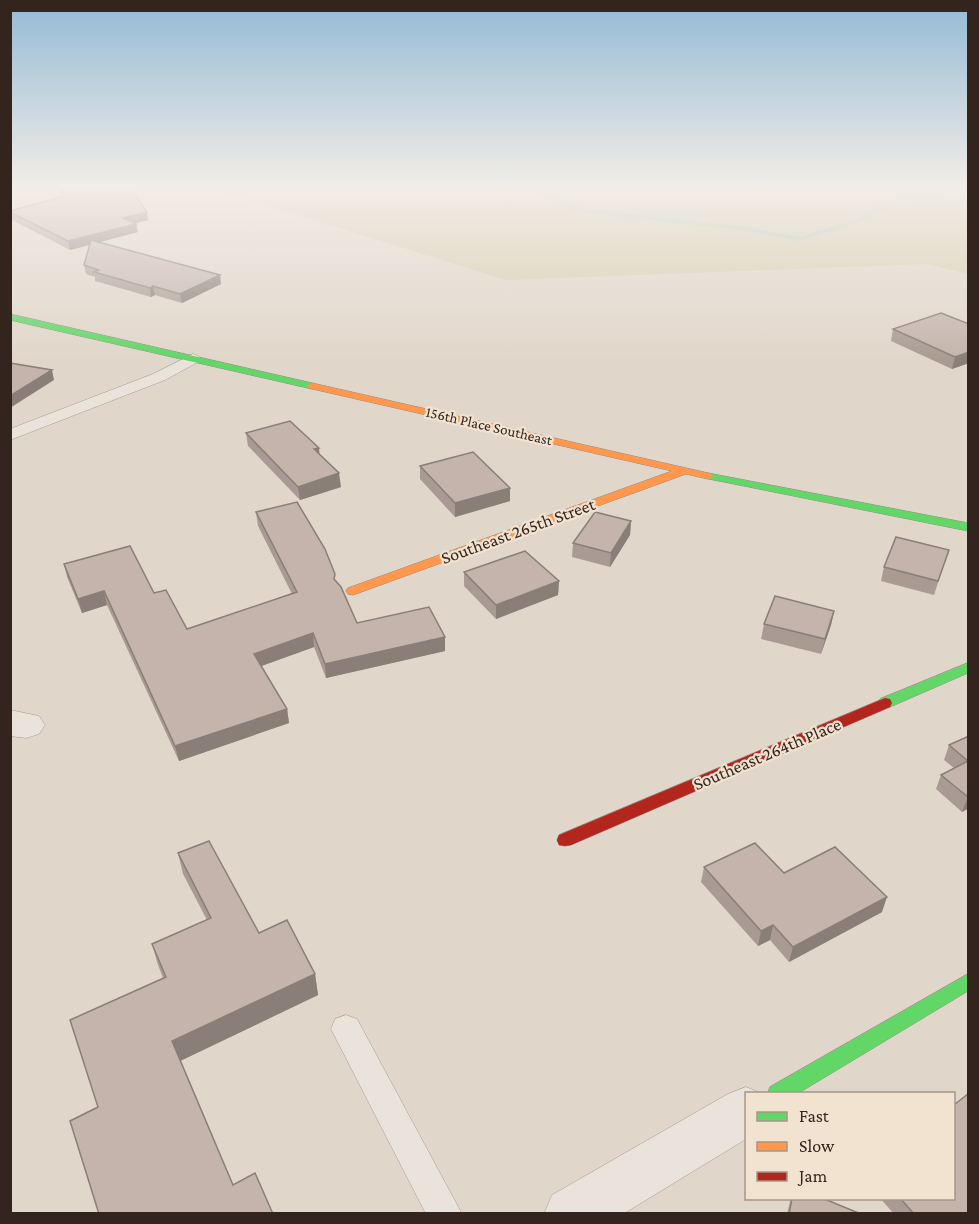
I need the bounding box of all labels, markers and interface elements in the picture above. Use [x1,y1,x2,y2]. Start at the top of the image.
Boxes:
street label: 156th Place Southeast [424,404,555,449]
street label: Southeast 265th Street [438,494,599,568]
street label: Southeast 264th Place [690,714,844,794]
legend [745,1092,955,1200]
text: Fast [799,1106,830,1126]
text: Slow [799,1136,835,1156]
text: Jam [797,1166,828,1186]

